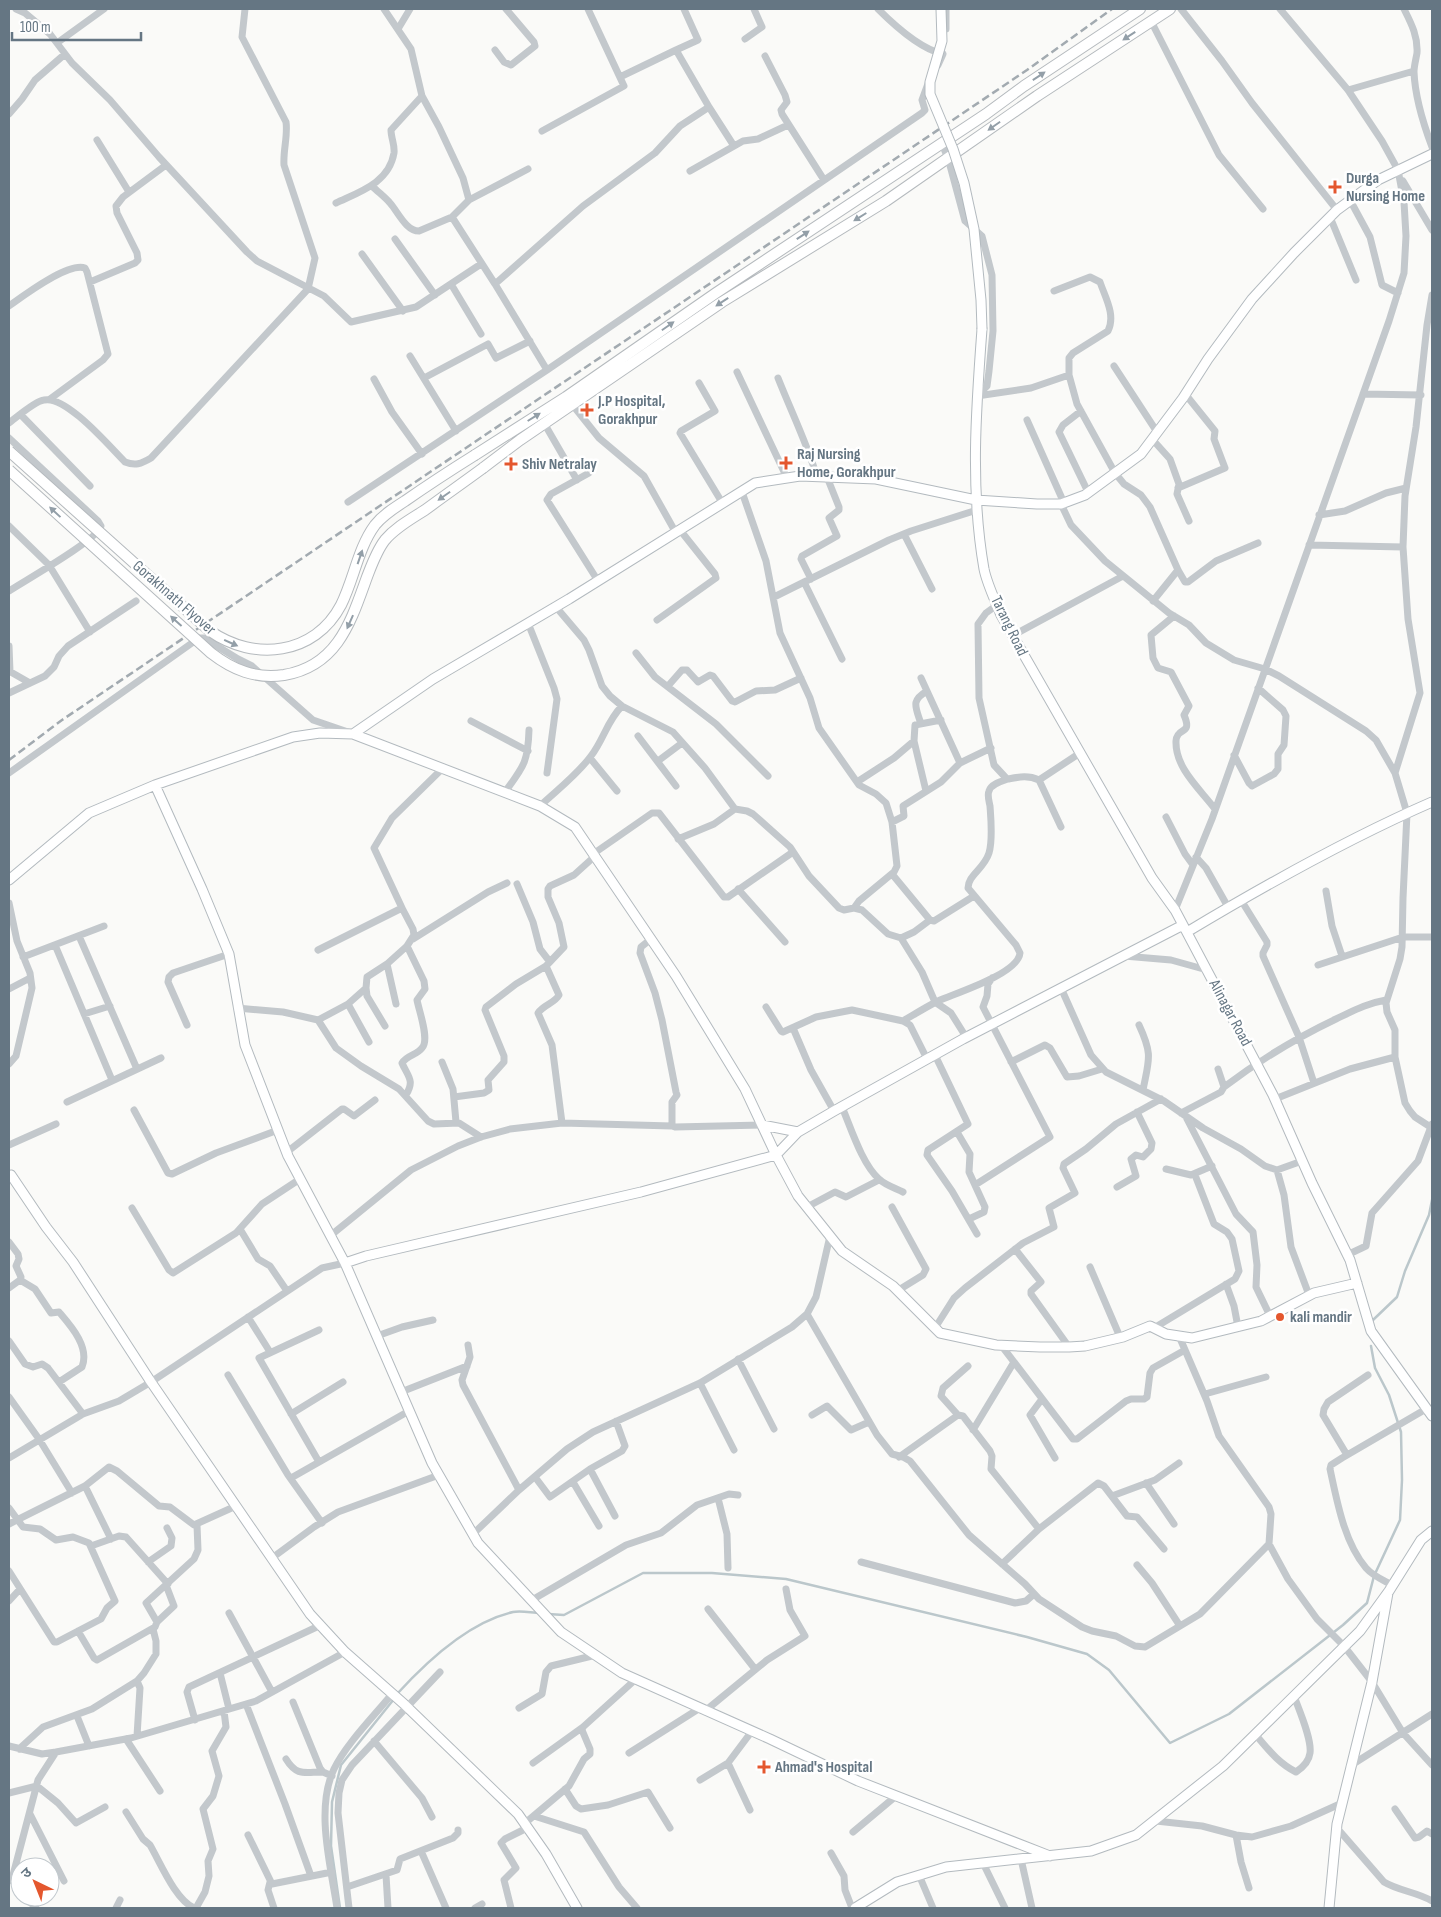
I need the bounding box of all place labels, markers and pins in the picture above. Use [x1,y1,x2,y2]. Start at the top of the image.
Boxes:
place label: Durga Nursing Home [1346,169,1425,206]
marker: Durga Nursing Home [1328,180,1342,194]
place label: J.P Hospital, Gorakhpur [597,392,666,429]
marker: J.P Hospital, Gorakhpur [580,403,594,417]
place label: Raj Nursing Home, Gorakhpur [797,445,896,482]
place label: Shiv Netralay [522,455,597,474]
marker: Raj Nursing Home, Gorakhpur [779,456,793,470]
marker: Shiv Netralay [504,457,518,471]
place label: kali mandir [1290,1308,1352,1327]
marker: kali mandir [1274,1311,1286,1323]
place label: Ahmad's Hospital [774,1758,872,1777]
marker: Ahmad's Hospital [757,1760,771,1774]

